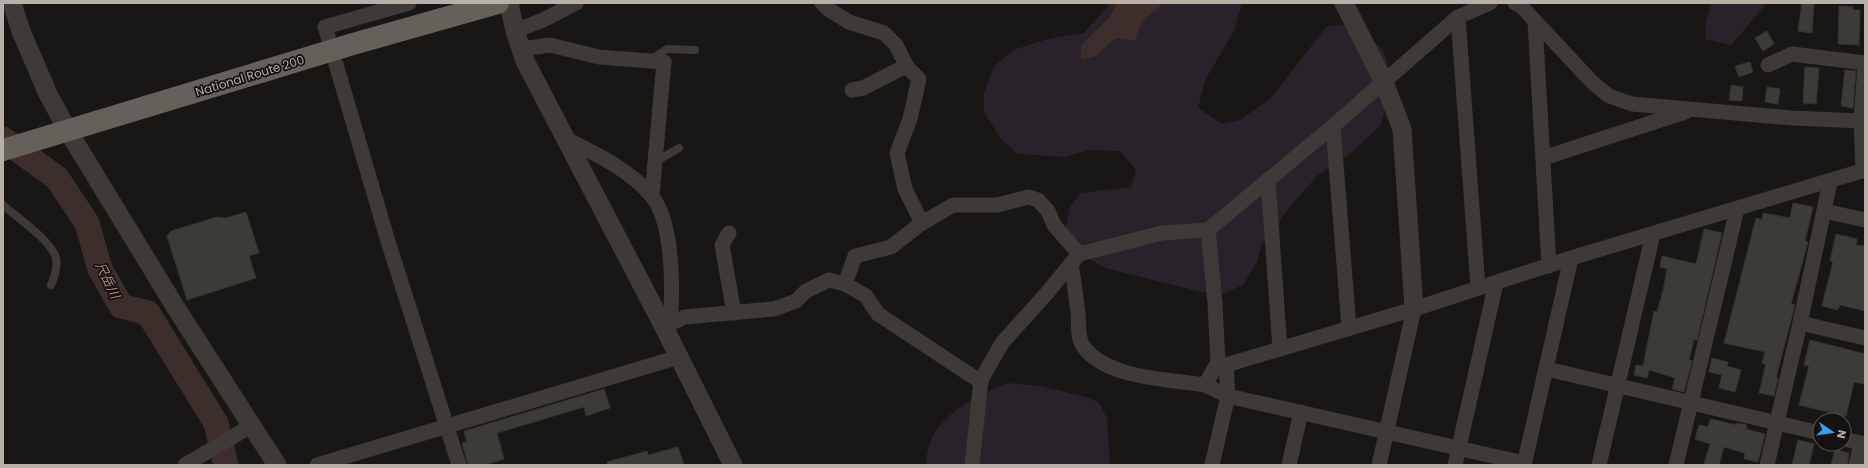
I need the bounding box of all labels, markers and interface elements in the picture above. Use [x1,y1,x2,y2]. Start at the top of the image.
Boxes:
street label: National Route 200 [193,51,306,100]
water label: 尺岳川 [90,259,126,304]
north arrow [1812,412,1852,452]
text: N [1833,428,1850,440]

